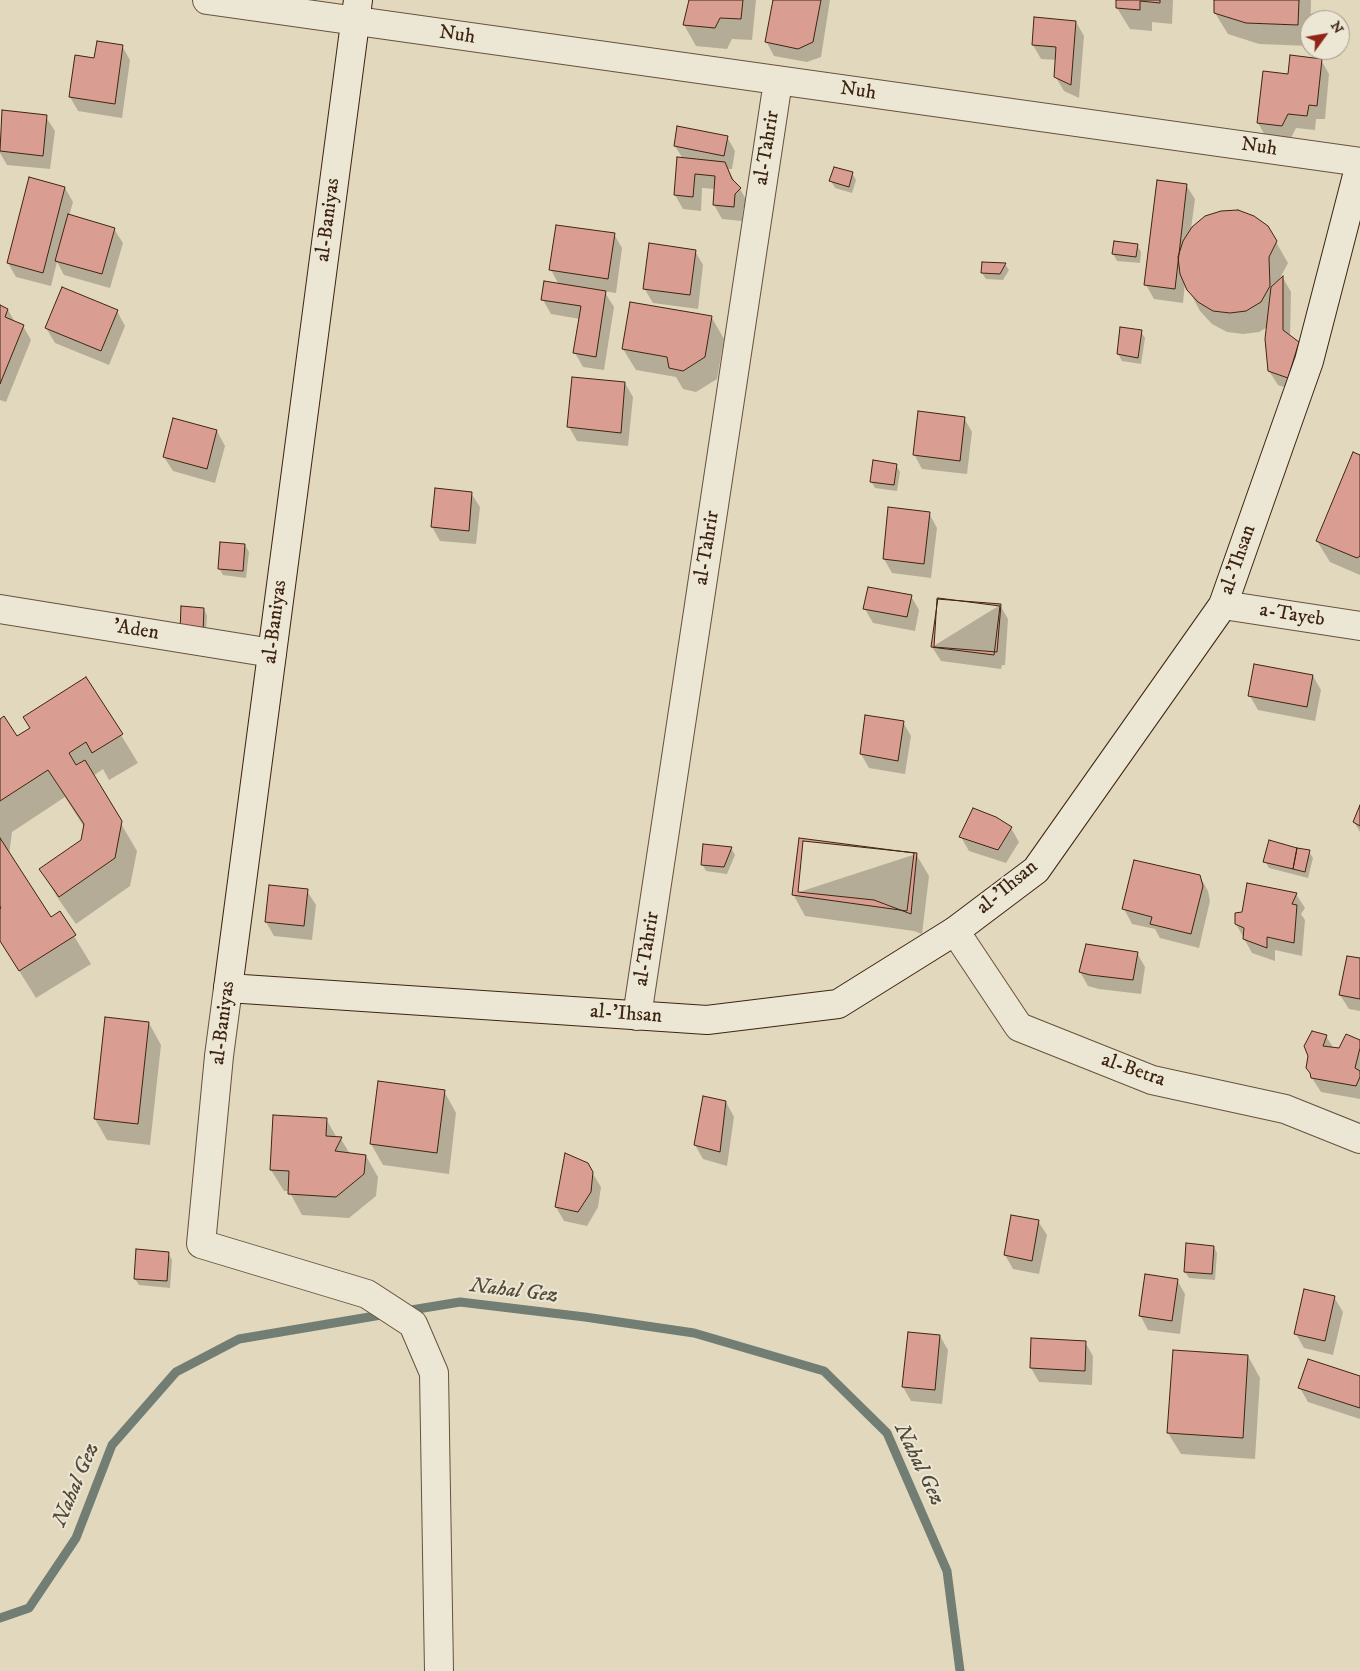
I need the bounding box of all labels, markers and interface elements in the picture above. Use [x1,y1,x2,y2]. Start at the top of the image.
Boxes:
north arrow [1300,10,1350,60]
text: N [1326,18,1348,37]
street label: Nuh [437,22,477,50]
street label: Nuh [838,78,878,106]
street label: al-Tahrir [750,109,786,187]
street label: Nuh [1239,134,1279,162]
street label: al-Baniyas [312,177,346,263]
street label: al-Tahrir [690,509,726,587]
street label: al-'Ihsan [1216,522,1262,598]
street label: al-Baniyas [259,579,293,665]
street label: a-Tayeb [1258,599,1326,633]
street label: 'Aden [111,616,161,646]
street label: al-'Ihsan [973,856,1043,920]
street label: al-Tahrir [630,910,666,988]
street label: al-Baniyas [207,980,241,1066]
street label: al-'Ihsan [589,1001,663,1029]
street label: al-Betra [1098,1049,1168,1093]
water label: Nahal Gez [469,1274,559,1310]
water label: Nahal Gez [887,1420,949,1510]
water label: Nahal Gez [48,1439,106,1531]

